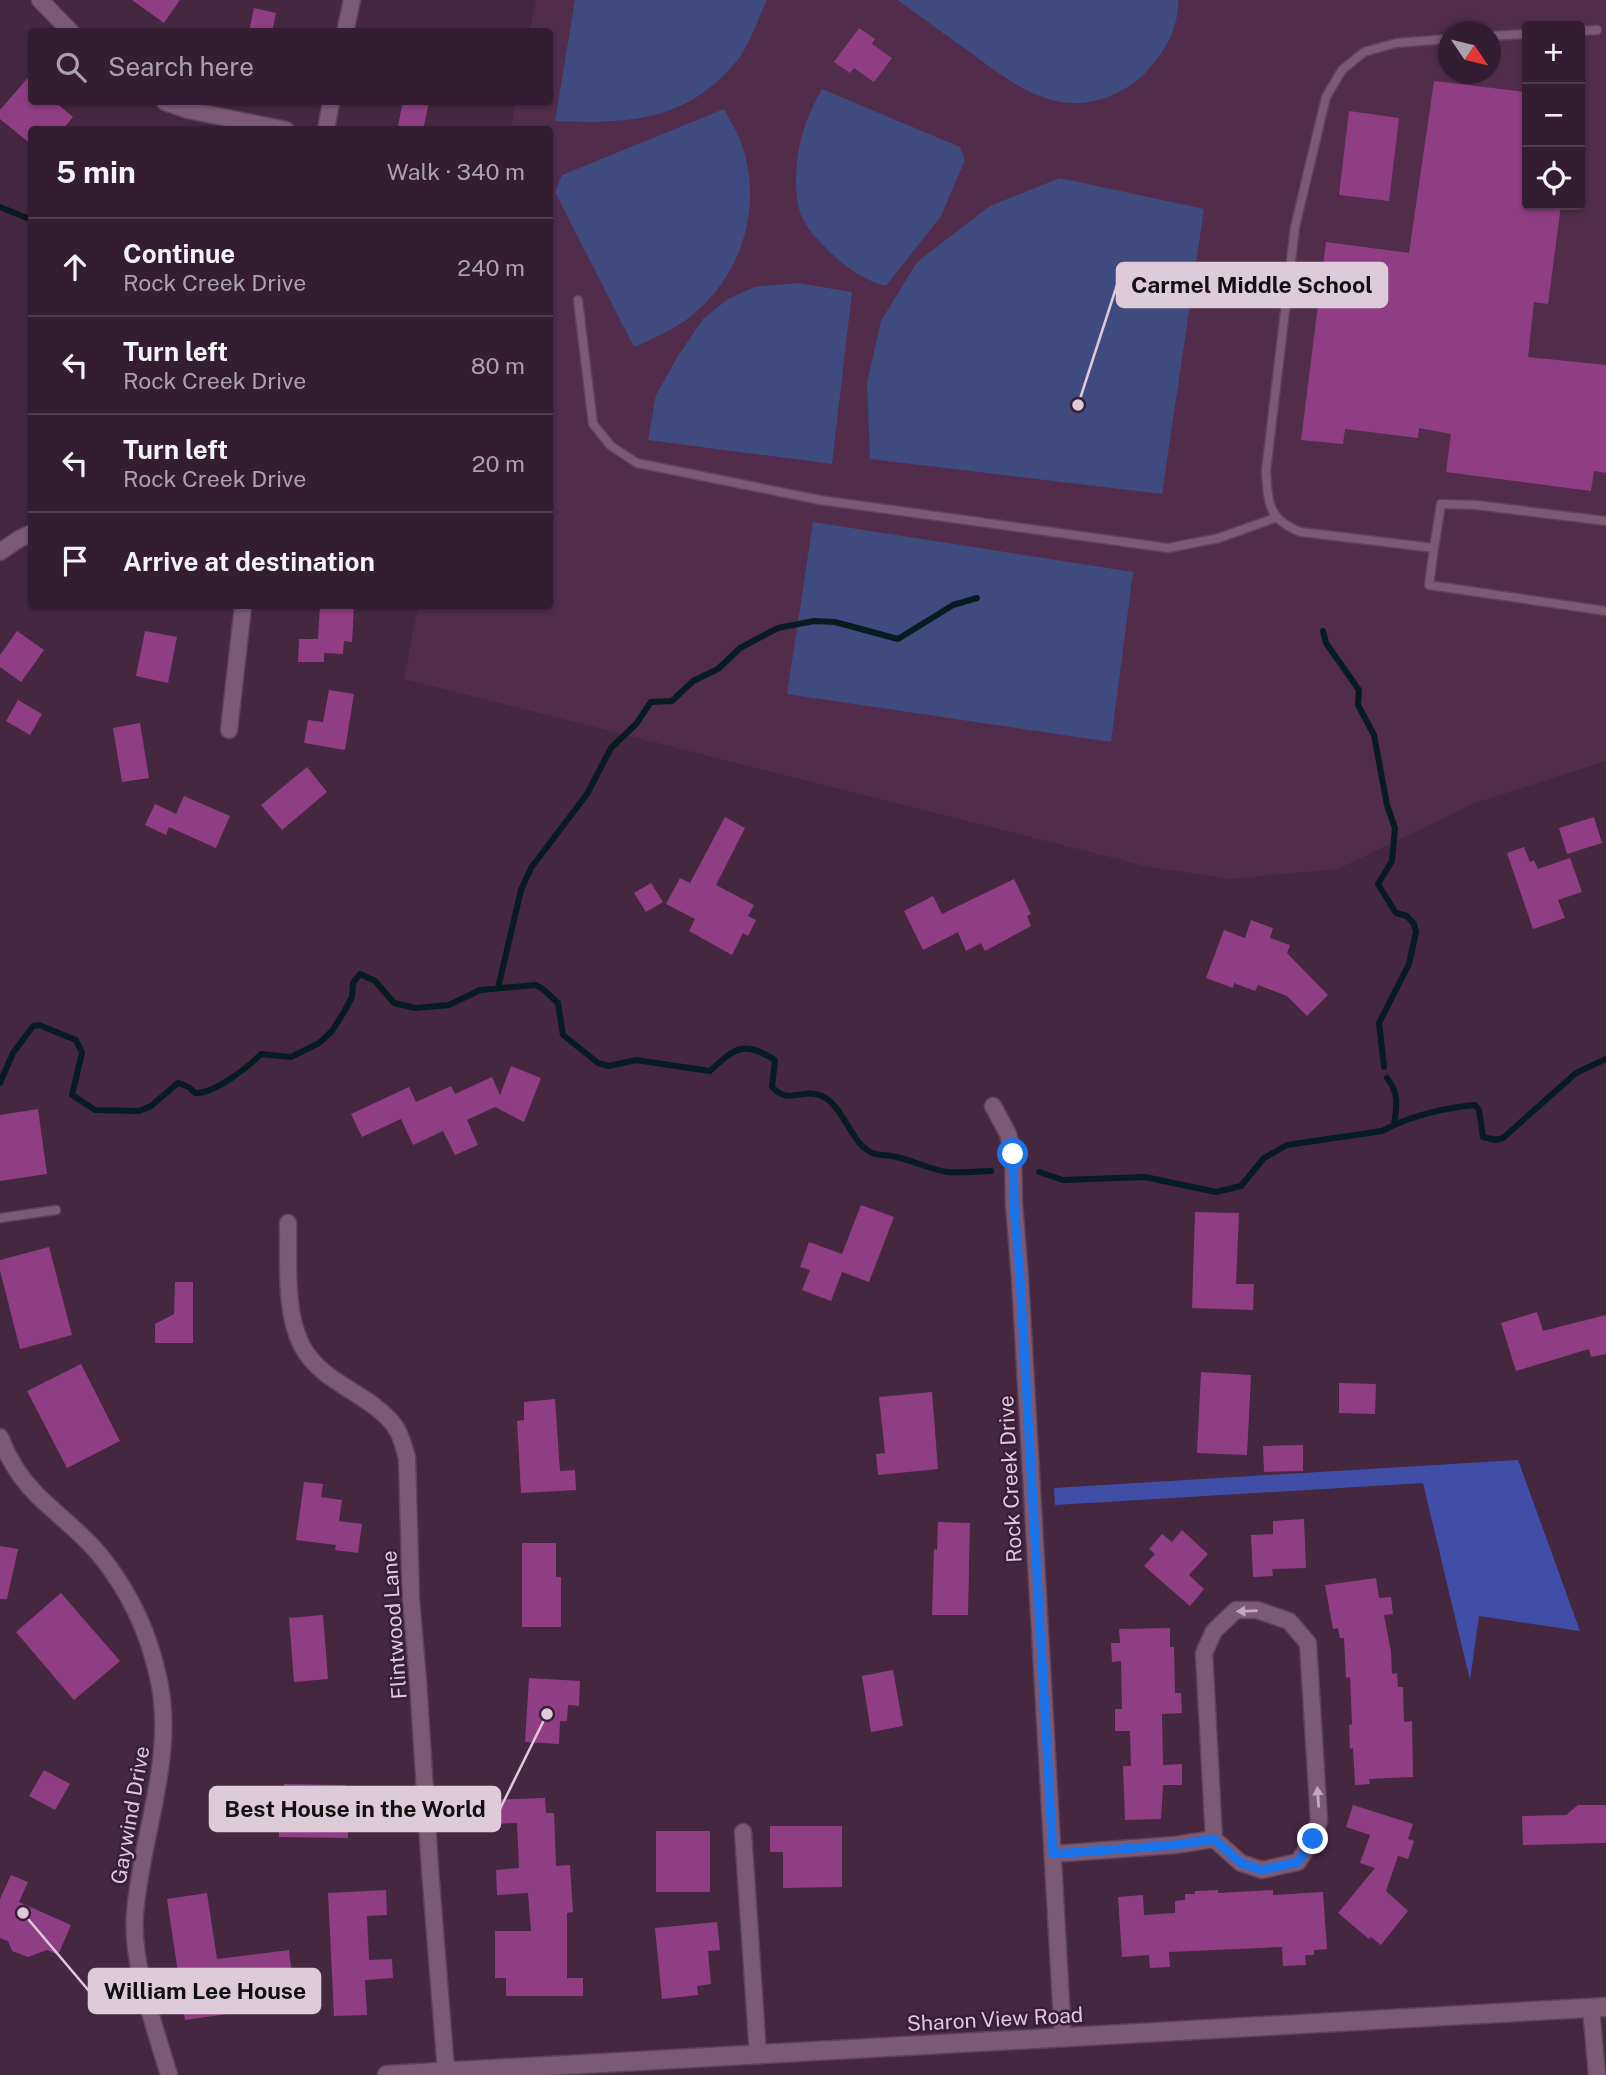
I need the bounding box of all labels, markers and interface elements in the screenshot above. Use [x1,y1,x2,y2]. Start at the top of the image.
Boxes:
north arrow [1438,21,1501,84]
map controls [1522,21,1585,210]
button: + [1522,21,1585,84]
search box [28,28,553,105]
icon: search [52,48,90,86]
text: Search here [108,51,254,82]
button: − [1522,84,1585,147]
button: locate [1522,147,1585,210]
text: 5 min [56,154,136,190]
text: Walk · 340 m [387,158,525,185]
text: Continue [123,238,235,269]
icon: ahead [56,248,94,286]
text: 240 m [457,254,525,281]
callout: Carmel Middle School [1117,263,1387,307]
text: Rock Creek Drive [123,269,306,296]
text: Carmel Middle School [1131,271,1373,298]
text: Turn left [123,336,228,367]
icon: left [56,346,94,384]
text: 80 m [471,352,525,379]
text: Rock Creek Drive [123,367,306,394]
text: Turn left [123,434,228,465]
icon: left [56,444,94,482]
text: 20 m [472,450,525,477]
text: Rock Creek Drive [123,465,306,492]
icon: arrive [56,542,94,580]
text: Arrive at destination [123,546,375,577]
route start [997,1138,1028,1169]
street label: Rock Creek Drive [993,1395,1027,1563]
street label: Flintwood Lane [376,1550,412,1700]
one-way arrow [1236,1605,1258,1616]
street label: Gaywind Drive [106,1744,154,1886]
one-way arrow [1312,1786,1323,1808]
callout: Best House in the World [210,1787,500,1831]
text: Best House in the World [224,1795,486,1822]
route end [1297,1823,1328,1854]
callout: William Lee House [89,1969,320,2013]
text: William Lee House [104,1977,306,2004]
street label: Sharon View Road [906,2002,1084,2036]

